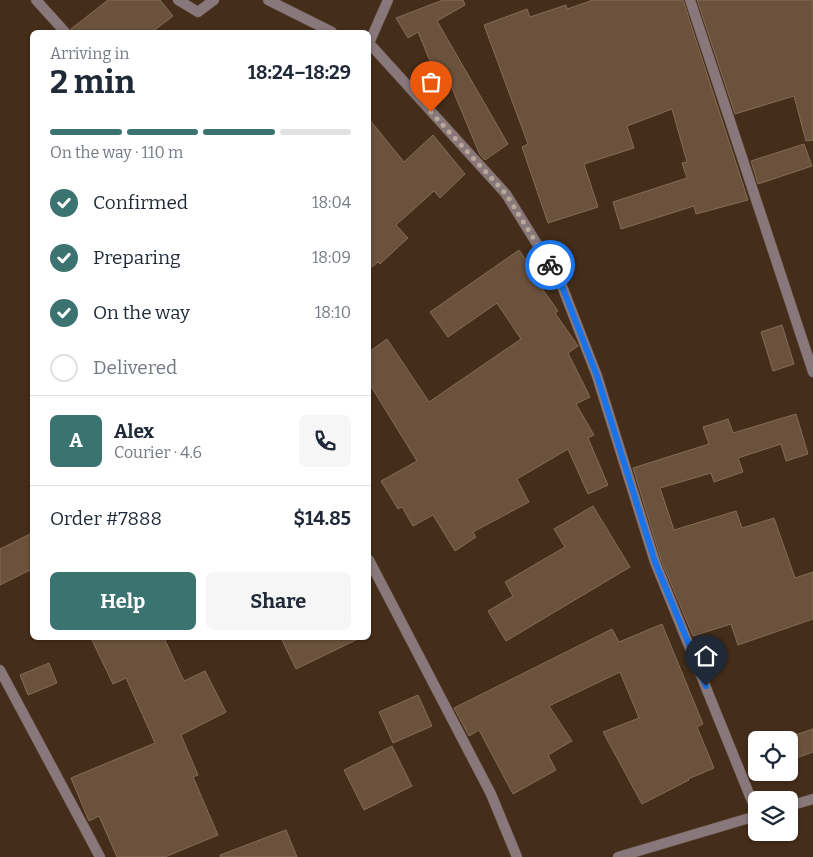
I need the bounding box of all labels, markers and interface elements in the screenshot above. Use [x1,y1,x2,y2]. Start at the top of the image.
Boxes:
text: Arriving in [50,44,129,63]
text: 18:24–18:29 [248,61,351,84]
pin [410,61,452,112]
text: 2 min [50,63,135,101]
icon: bag [417,68,445,96]
text: On the way · 110 m [50,143,183,162]
icon: check [50,189,78,217]
text: Confirmed [93,191,188,214]
text: 18:04 [312,193,351,212]
courier [525,240,575,290]
icon: check [50,244,78,272]
text: Preparing [93,246,181,269]
text: 18:09 [312,248,351,267]
icon: bike [536,251,564,279]
icon: check [50,299,78,327]
text: On the way [93,301,190,324]
text: 18:10 [315,303,351,322]
text: Delivered [93,356,177,379]
button: phone [299,415,351,467]
text: Alex [114,420,154,443]
text: A [69,429,83,452]
text: Courier · 4.6 [114,443,202,462]
text: Order #7888 [50,507,162,530]
text: $14.85 [294,507,351,530]
button: Help [50,572,196,630]
button: Share [206,572,351,630]
pin [685,635,727,686]
icon: home [692,642,720,670]
map controls [748,731,798,841]
button: locate [748,731,798,781]
button: layers [748,791,798,841]

